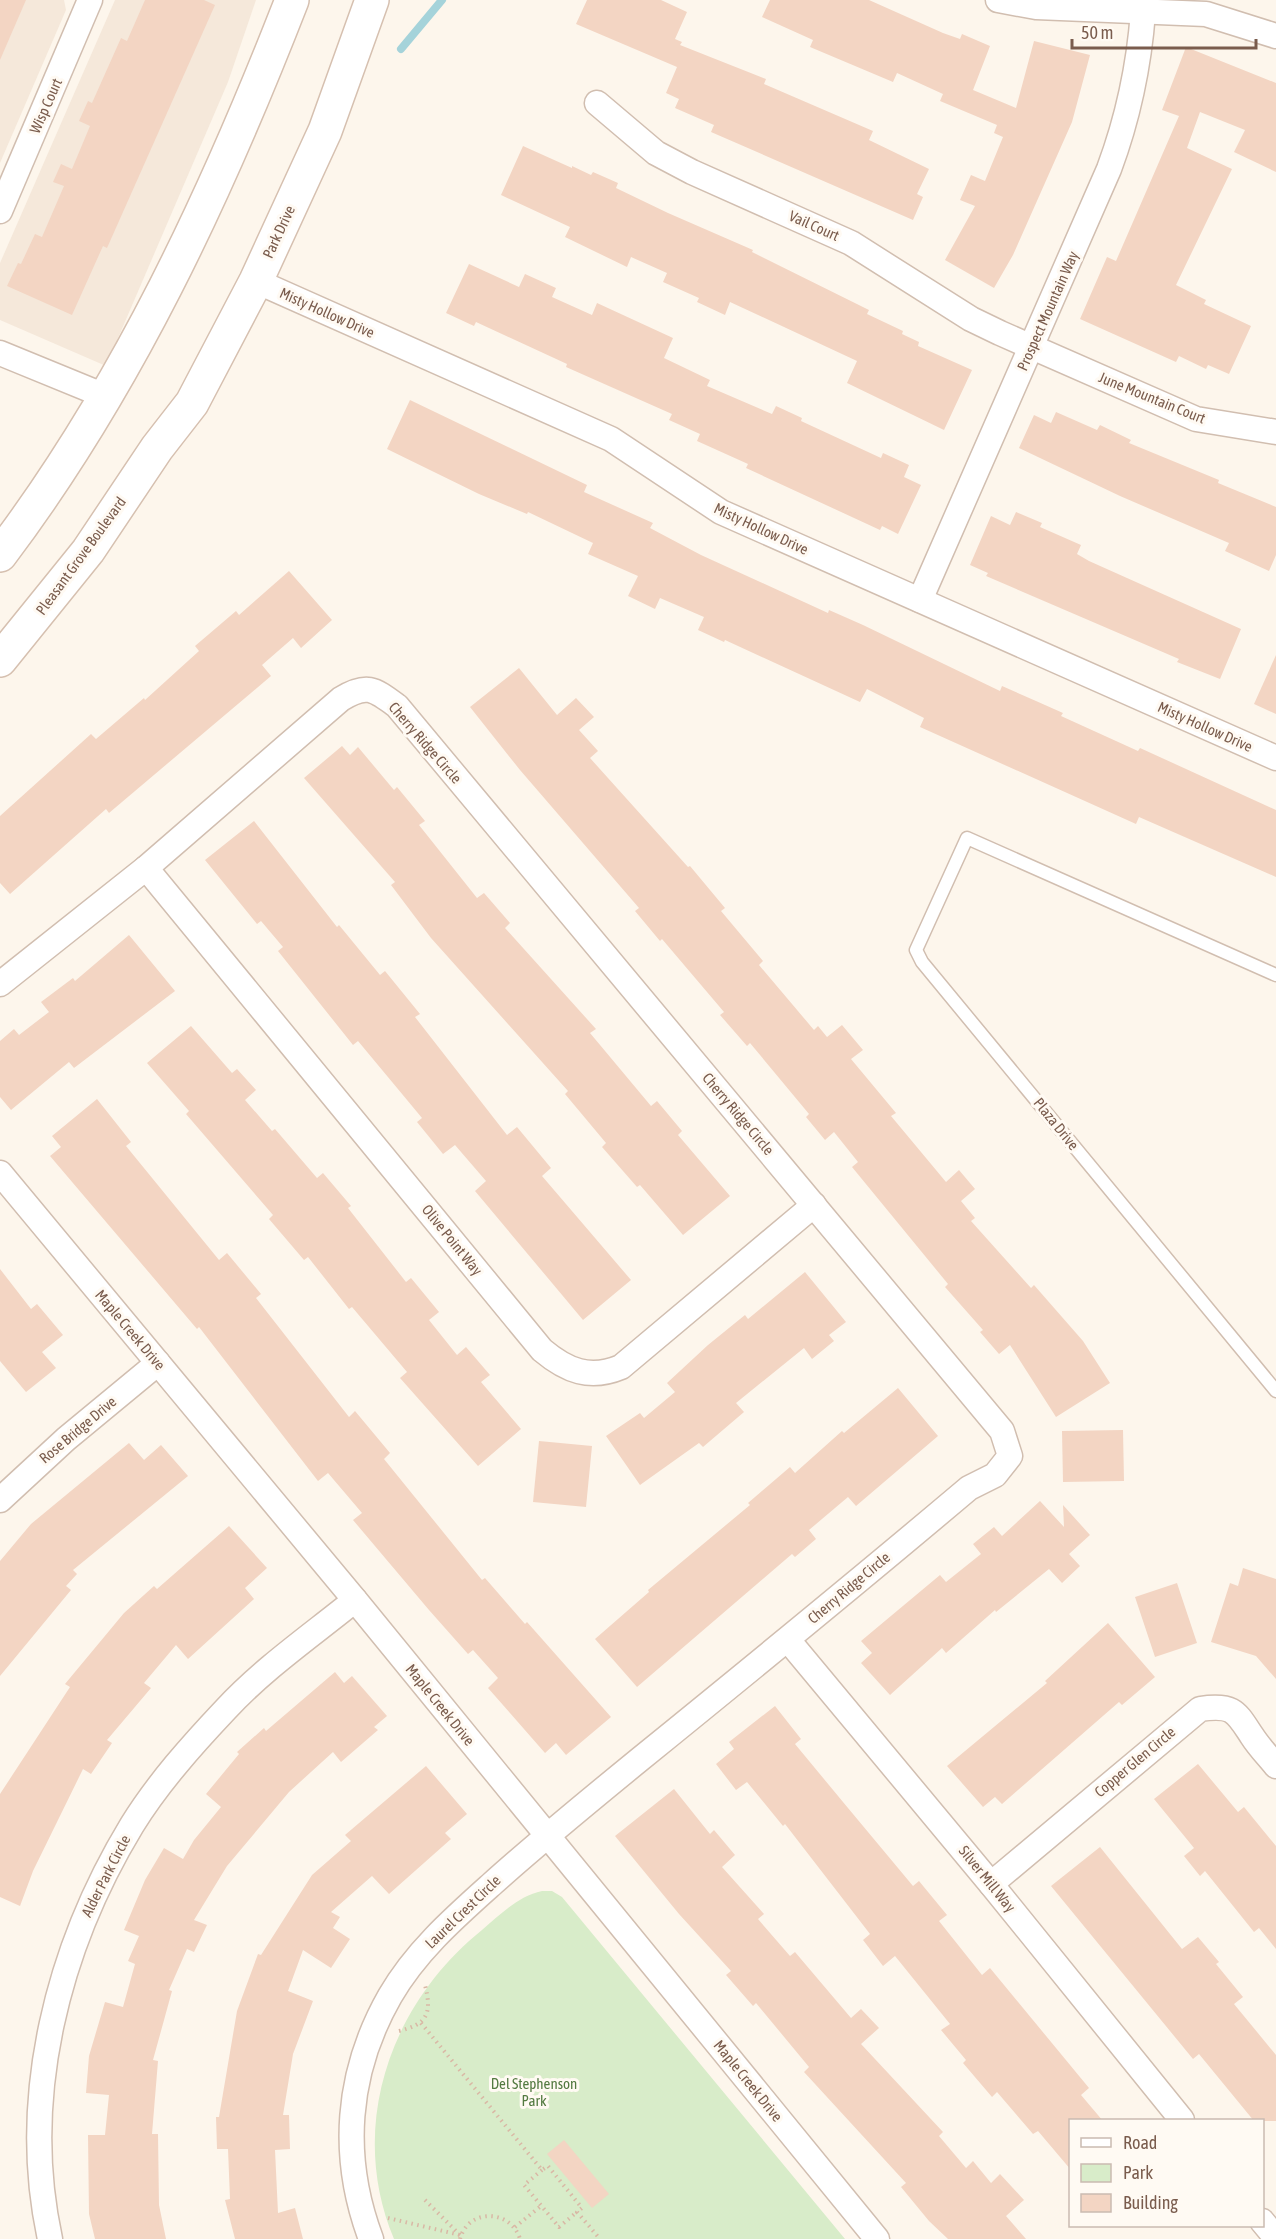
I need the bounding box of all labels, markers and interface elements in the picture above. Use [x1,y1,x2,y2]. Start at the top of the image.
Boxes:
scale bar [1072,12,1256,50]
text: 50 m [1081,22,1113,43]
street label: Wisp Court [26,76,65,136]
street label: Park Drive [259,203,298,261]
street label: Vail Court [787,207,842,244]
street label: Prospect Mountain Way [1014,248,1082,373]
street label: Misty Hollow Drive [277,284,377,341]
street label: June Mountain Court [1096,368,1208,427]
street label: Pleasant Grove Boulevard [32,493,129,618]
street label: Misty Hollow Drive [711,499,811,558]
street label: Misty Hollow Drive [1155,698,1255,755]
street label: Cherry Ridge Circle [386,699,465,787]
street label: Cherry Ridge Circle [699,1069,778,1158]
street label: Plaza Drive [1030,1094,1083,1153]
street label: Olive Point Way [419,1201,486,1278]
street label: Maple Creek Drive [92,1286,169,1373]
street label: Rose Bridge Drive [36,1392,120,1467]
street label: Cherry Ridge Circle [804,1548,893,1627]
street label: Maple Creek Drive [403,1661,478,1749]
street label: Copper Glen Circle [1091,1723,1179,1800]
street label: Alder Park Circle [78,1832,134,1920]
street label: Silver Mill Way [956,1842,1019,1915]
street label: Laurel Crest Circle [422,1871,504,1952]
street label: Maple Creek Drive [711,2037,786,2125]
park label: Del Stephenson Park [491,2075,577,2109]
legend [1069,2119,1264,2227]
text: Road [1123,2132,1157,2153]
text: Park [1123,2162,1153,2183]
text: Building [1123,2192,1178,2213]

